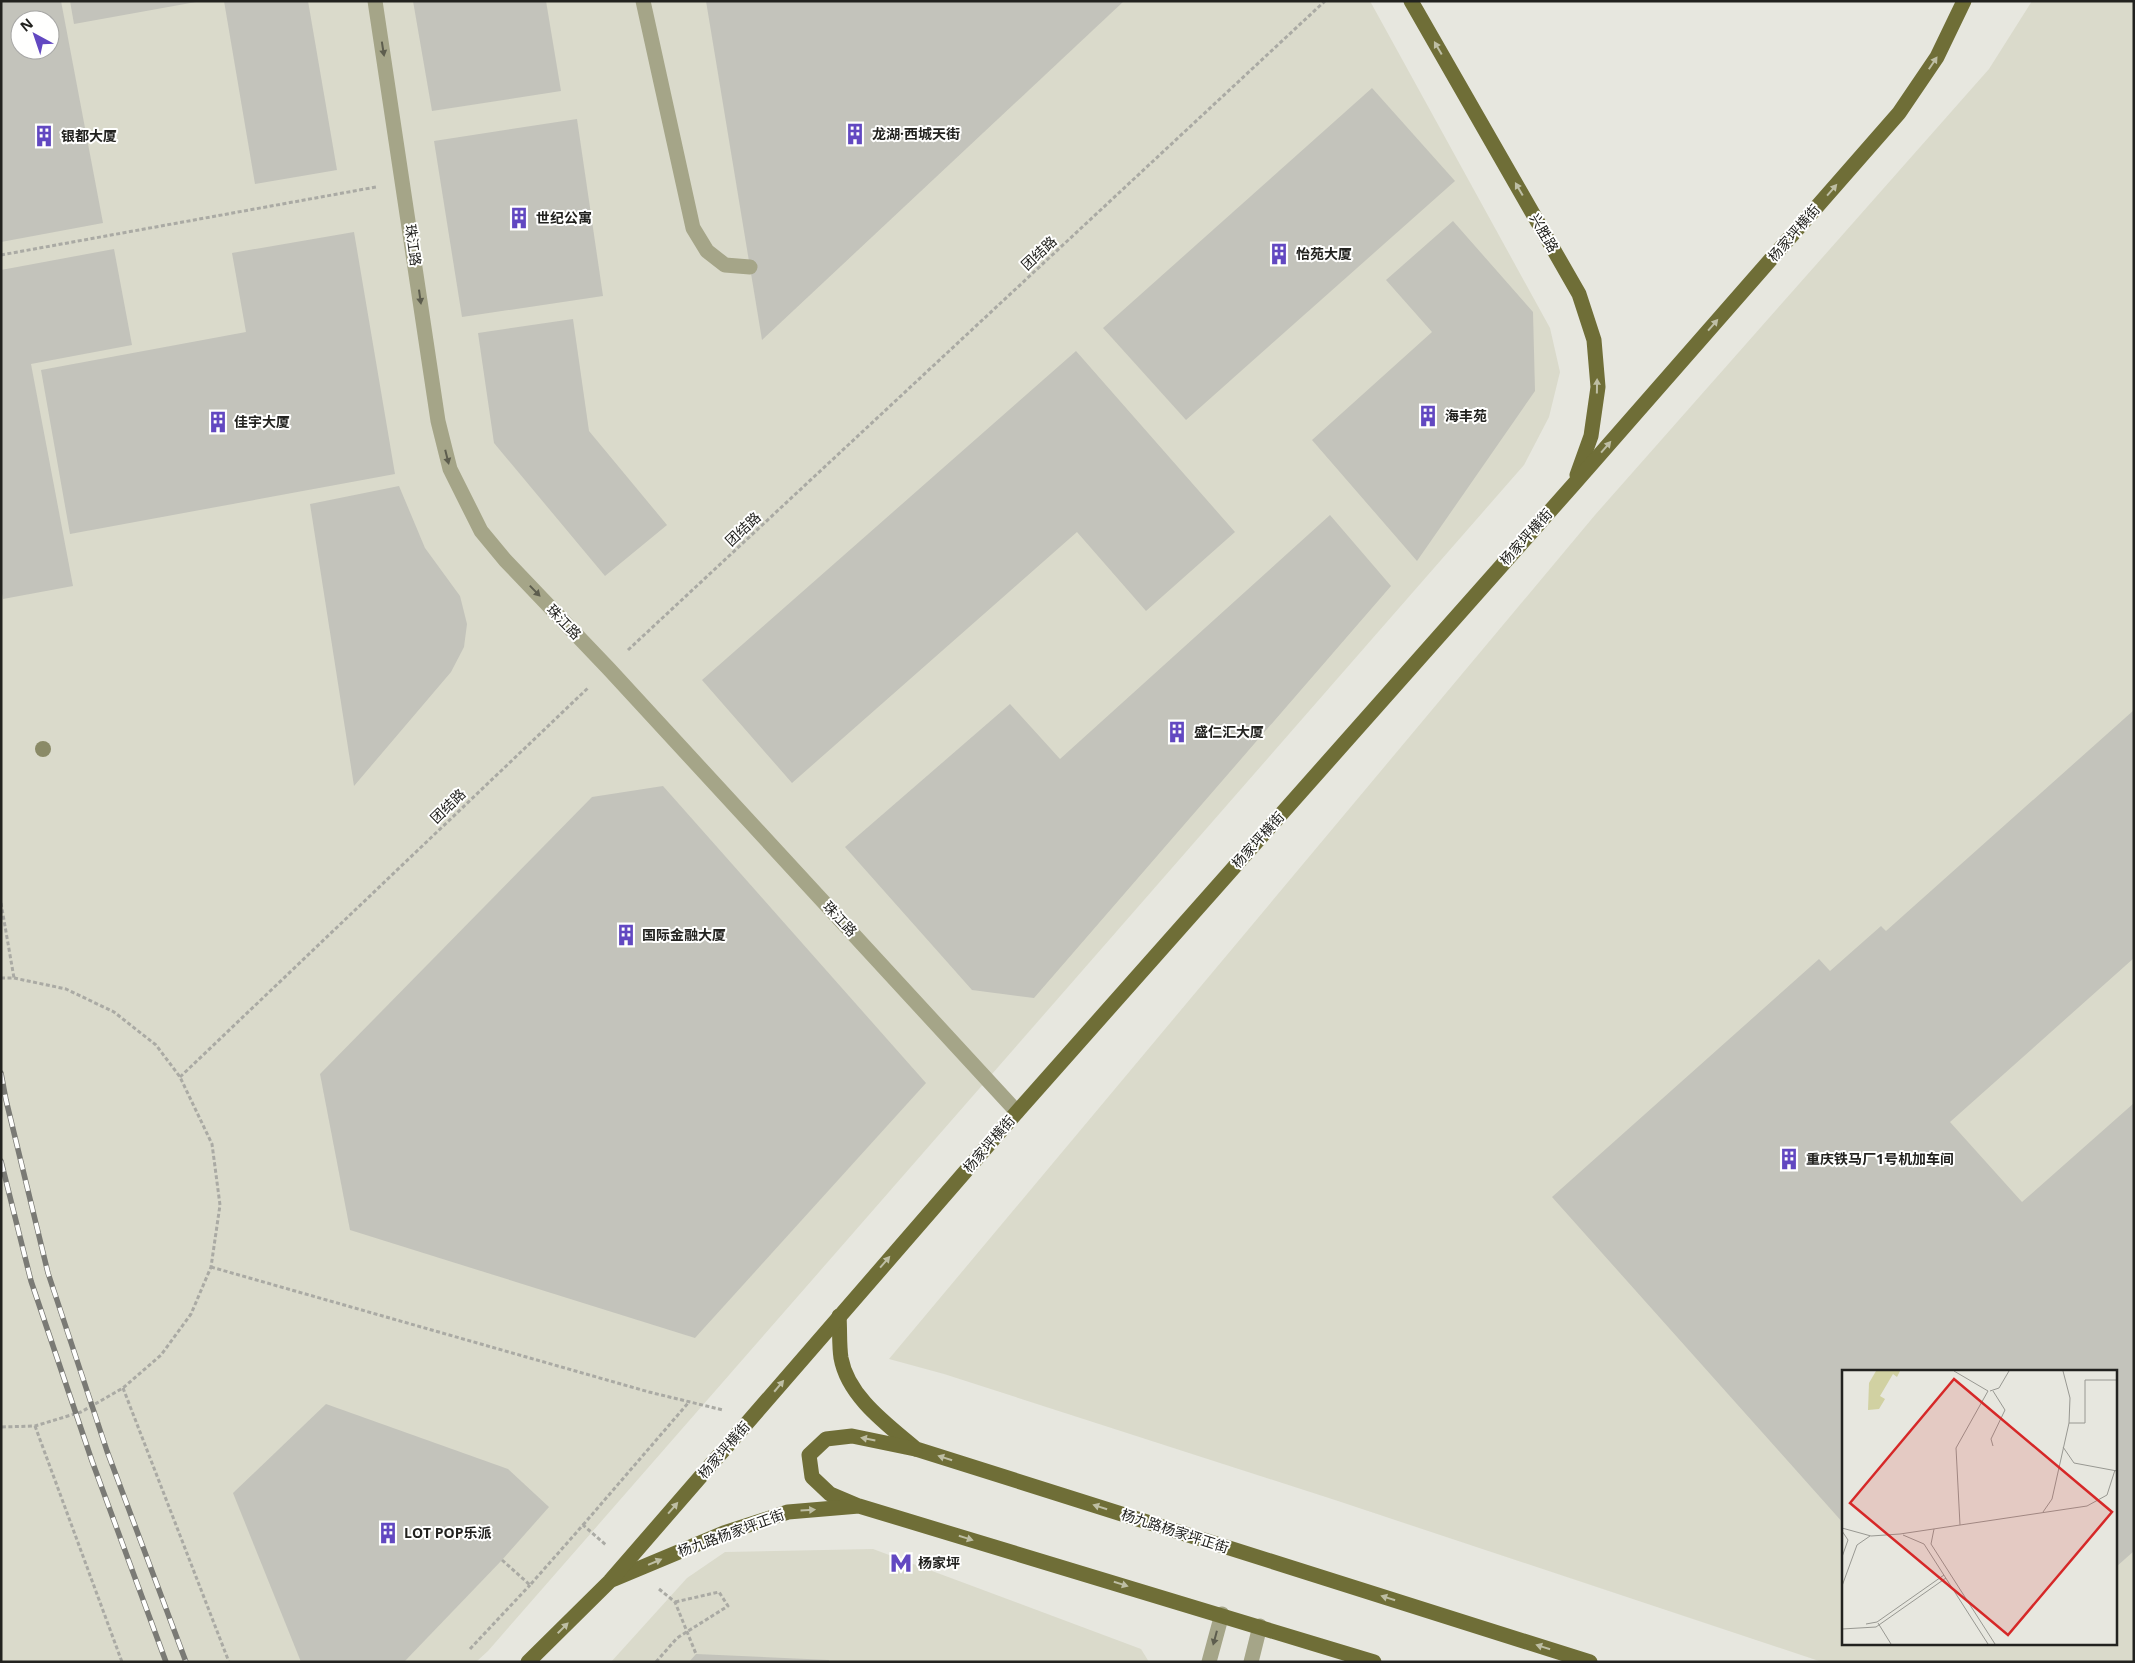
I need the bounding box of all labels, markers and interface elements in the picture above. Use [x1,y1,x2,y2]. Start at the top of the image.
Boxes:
north arrow [10,10,60,60]
text: N [16,14,37,36]
one-way arrow [379,42,387,58]
one-way arrow [1434,42,1443,55]
one-way arrow [1928,56,1938,70]
building icon: 龙湖·西城天街 [842,121,868,147]
building icon: 银都大厦 [31,123,57,149]
place label: 龙湖·西城天街 [872,124,960,143]
place label: 银都大厦 [61,126,117,145]
one-way arrow [1515,182,1523,197]
one-way arrow [1826,184,1838,196]
street label: 杨家坪横街 [1763,200,1824,265]
building icon: 世纪公寓 [506,205,532,231]
place label: 世纪公寓 [536,208,592,227]
street label: 兴胜路 [1526,210,1563,256]
street label: 珠江路 [401,223,426,267]
street label: 团结路 [1017,231,1060,274]
building icon: 怡苑大厦 [1266,241,1292,267]
place label: 怡苑大厦 [1296,244,1352,263]
one-way arrow [416,289,424,305]
one-way arrow [1707,319,1719,331]
one-way arrow [1593,378,1601,394]
building icon: 海丰苑 [1415,403,1441,429]
place label: 海丰苑 [1445,406,1487,425]
building icon: 佳宇大厦 [205,409,231,435]
place label: 佳宇大厦 [234,412,290,431]
one-way arrow [1600,441,1611,453]
one-way arrow [443,449,451,464]
street label: 杨家坪横街 [1495,504,1556,569]
street label: 团结路 [721,507,764,550]
one-way arrow [529,585,541,597]
street label: 珠江路 [543,600,586,643]
building icon: 盛仁汇大厦 [1164,719,1190,745]
place label: 盛仁汇大厦 [1194,722,1264,741]
street label: 团结路 [426,784,469,827]
street label: 杨家坪横街 [1227,807,1288,872]
street label: 珠江路 [819,897,862,940]
building icon: 国际金融大厦 [613,922,639,948]
place label: 国际金融大厦 [642,925,726,944]
street label: 杨家坪横街 [958,1111,1019,1176]
building icon: 重庆铁马厂1号机加车间 [1776,1146,1802,1172]
place label: 重庆铁马厂1号机加车间 [1806,1149,1954,1168]
one-way arrow [880,1256,891,1269]
inset map [1842,1370,2118,1646]
one-way arrow [774,1379,785,1392]
street label: 杨家坪横街 [693,1417,754,1482]
one-way arrow [860,1435,876,1443]
one-way arrow [937,1454,952,1461]
one-way arrow [667,1503,679,1515]
one-way arrow [1092,1503,1107,1510]
street label: 杨九路杨家坪正街 [675,1504,787,1561]
street label: 杨九路杨家坪正街 [1119,1504,1231,1557]
one-way arrow [800,1506,816,1514]
building icon: LOT POP乐派 [375,1520,401,1546]
place label: LOT POP乐派 [404,1523,492,1542]
one-way arrow [958,1535,973,1543]
metro station icon: 杨家坪 [888,1550,914,1576]
place label: 杨家坪 [918,1553,960,1572]
one-way arrow [648,1558,663,1566]
one-way arrow [1114,1581,1129,1589]
one-way arrow [1381,1594,1396,1601]
one-way arrow [556,1622,568,1634]
one-way arrow [1211,1631,1219,1646]
one-way arrow [1536,1643,1551,1650]

